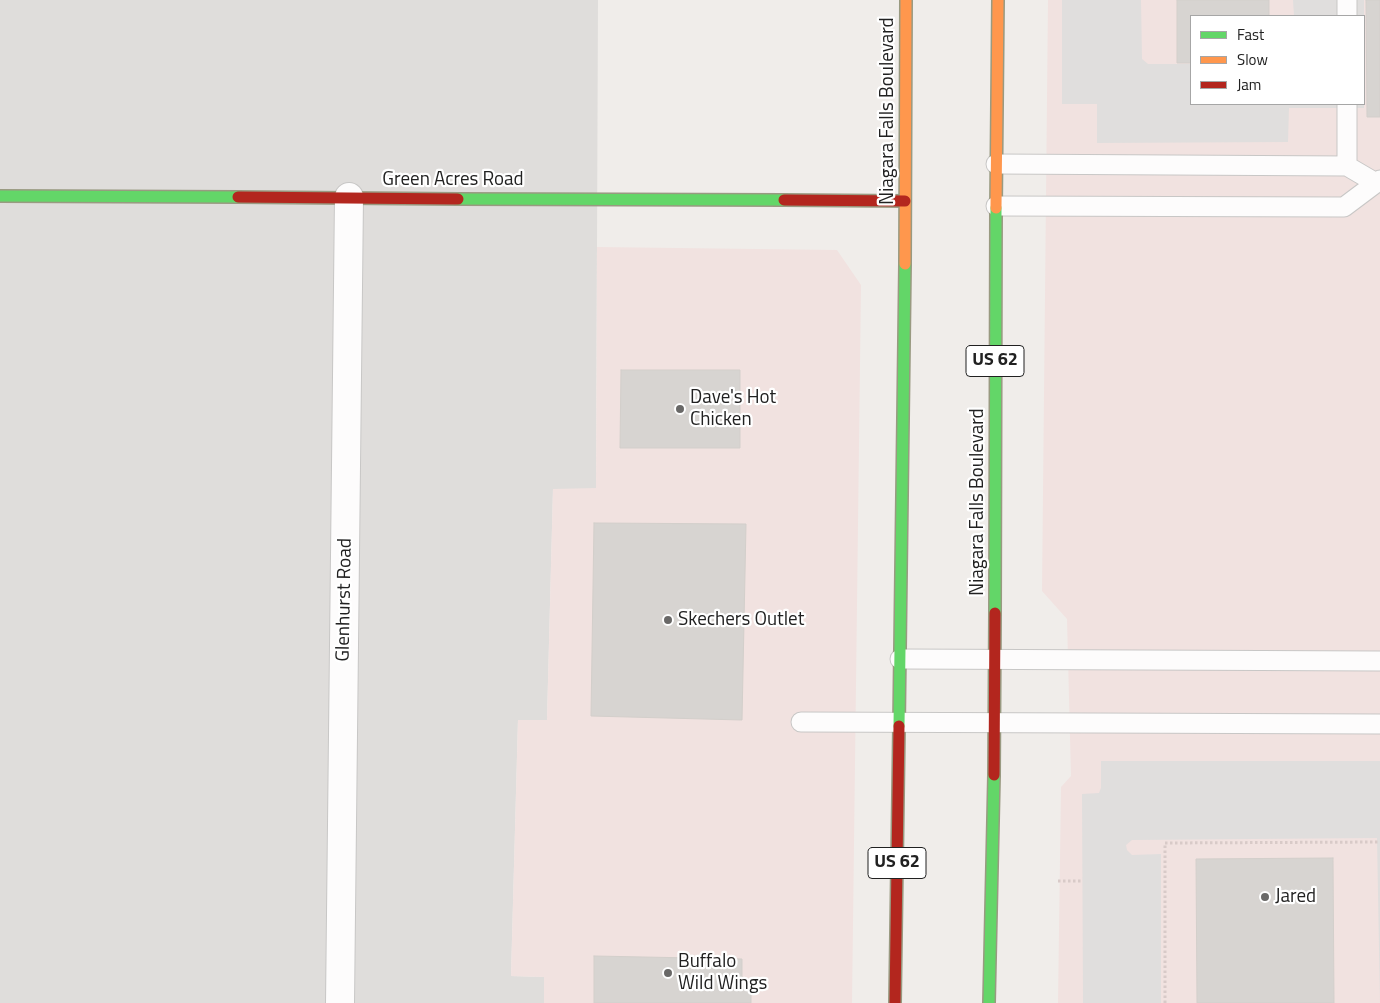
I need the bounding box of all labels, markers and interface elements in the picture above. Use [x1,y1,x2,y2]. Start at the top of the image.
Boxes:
legend [1190,15,1365,105]
street label: Niagara Falls Boulevard [877,17,899,205]
text: Fast [1237,23,1264,46]
text: Slow [1237,48,1268,71]
text: Jam [1237,73,1261,96]
street label: Green Acres Road [382,169,524,191]
road number: US 62 [966,346,1024,376]
place label: Dave's Hot Chicken [690,387,776,431]
marker: Dave's Hot Chicken [674,403,686,415]
street label: Niagara Falls Boulevard [967,408,989,596]
street label: Glenhurst Road [333,538,357,662]
place label: Skechers Outlet [678,609,804,631]
marker: Skechers Outlet [662,614,674,626]
road number: US 62 [868,848,926,878]
place label: Jared [1275,886,1316,908]
marker: Jared [1259,891,1271,903]
place label: Buffalo Wild Wings [678,951,767,995]
marker: Buffalo Wild Wings [662,967,674,979]

